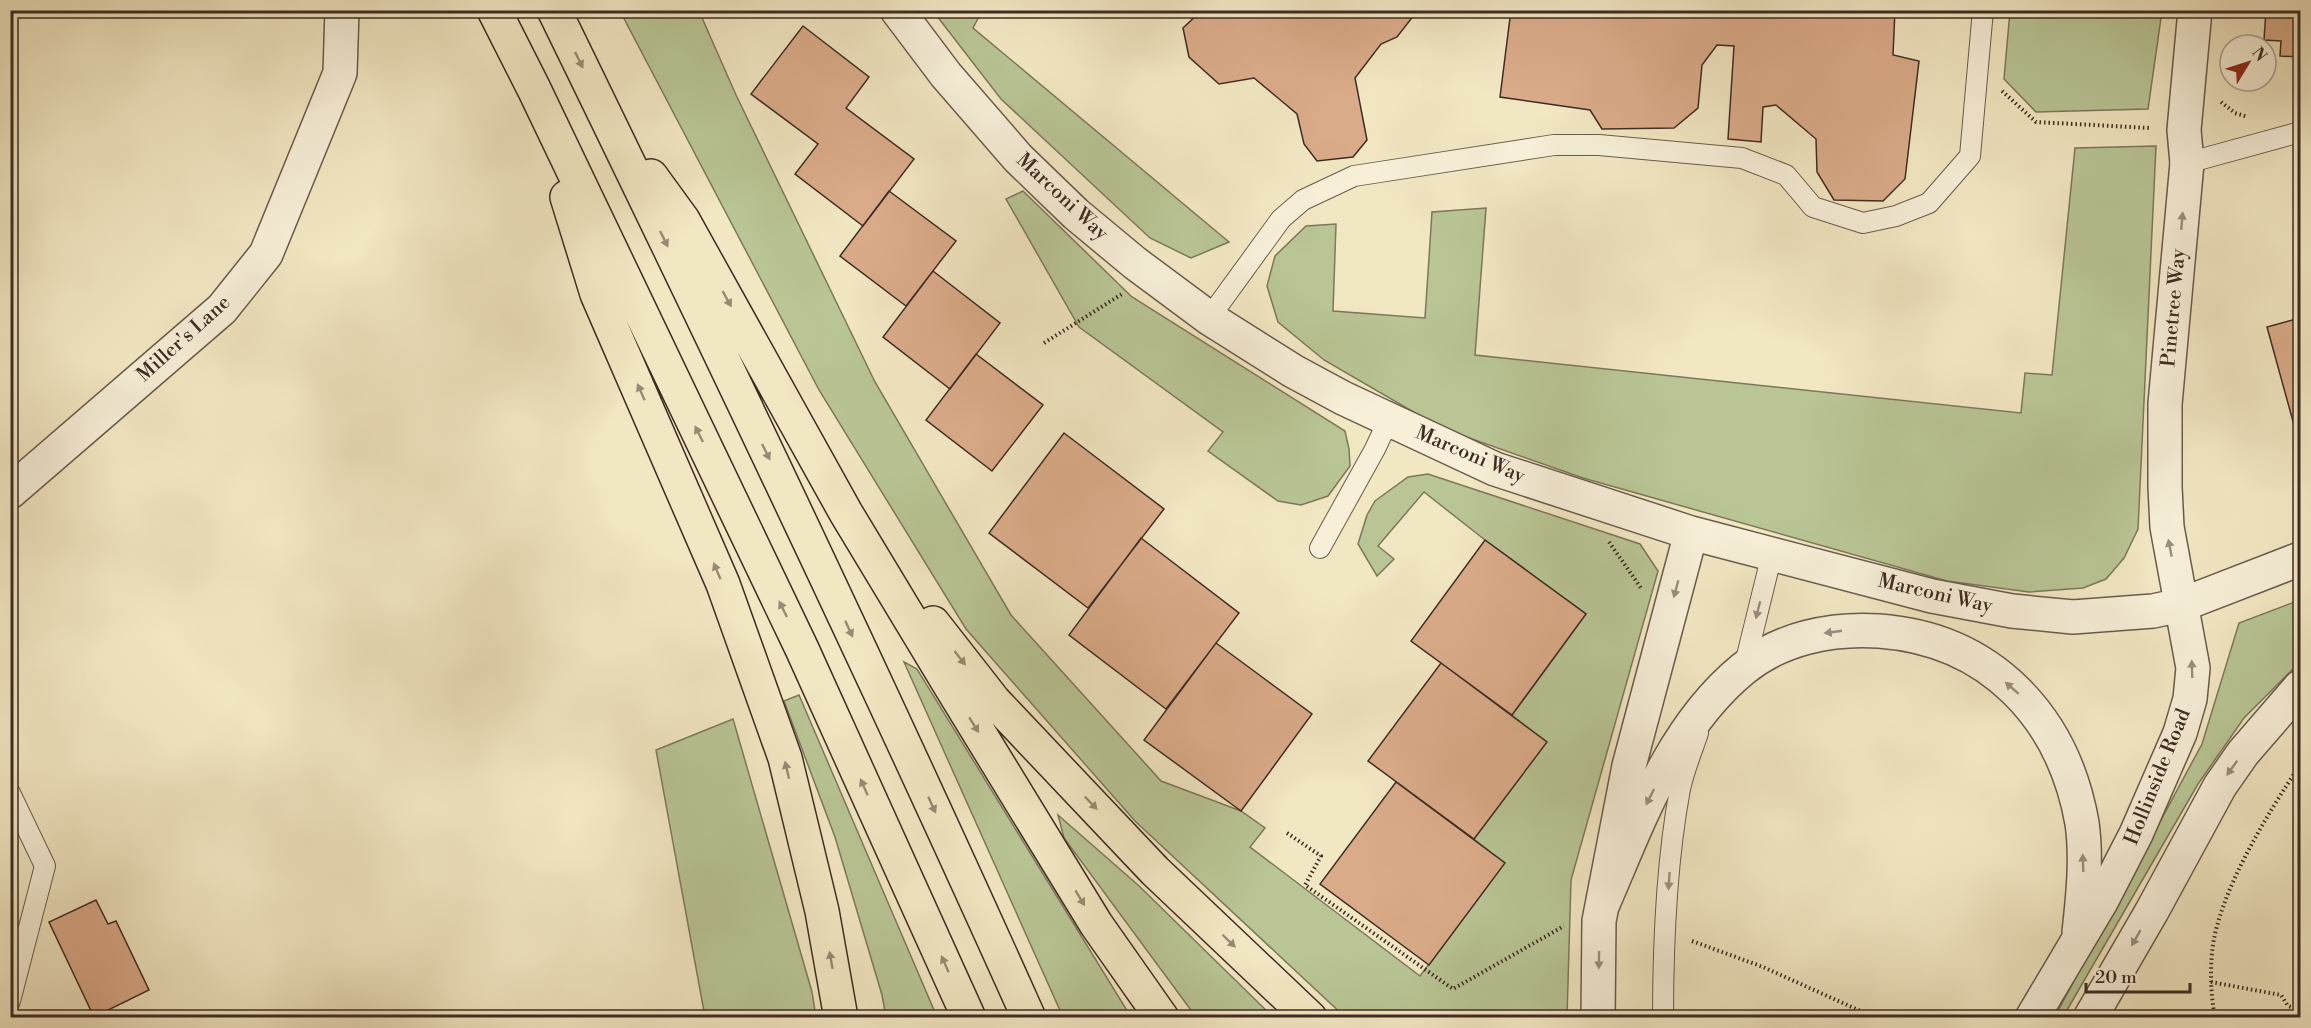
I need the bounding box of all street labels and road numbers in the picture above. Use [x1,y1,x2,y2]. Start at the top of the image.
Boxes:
street label: Marconi Way [1011,148,1113,246]
street label: Pinetree Way [2156,248,2192,368]
street label: Miller's Lane [132,290,236,388]
street label: Marconi Way [1411,421,1529,489]
street label: Marconi Way [1875,569,1995,619]
street label: Hollinside Road [2119,705,2197,849]

